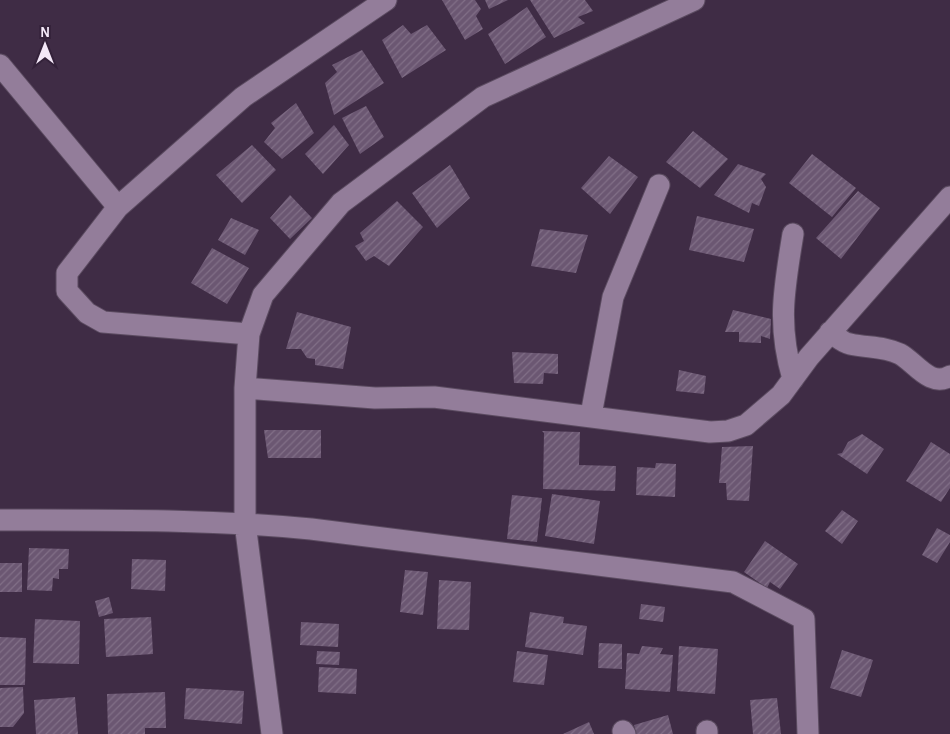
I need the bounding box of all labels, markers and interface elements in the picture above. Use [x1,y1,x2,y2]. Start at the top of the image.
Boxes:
north arrow [20,20,70,70]
text: N [40,26,50,40]

